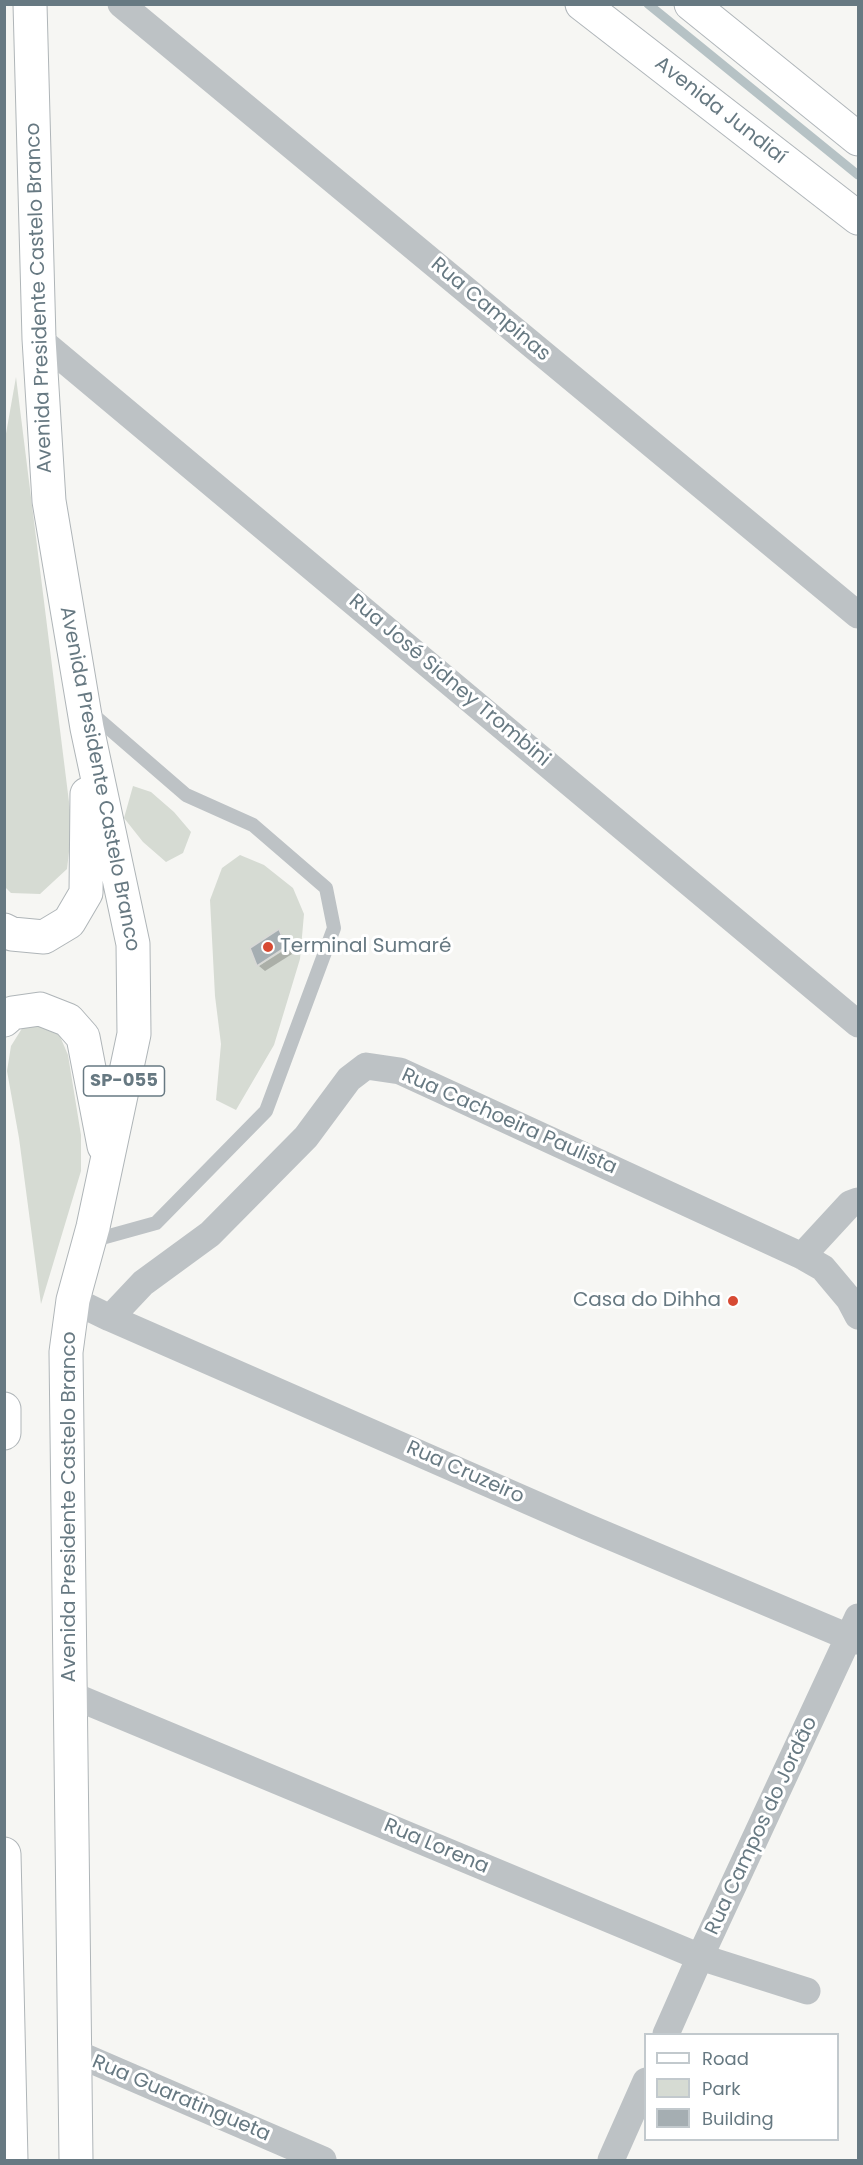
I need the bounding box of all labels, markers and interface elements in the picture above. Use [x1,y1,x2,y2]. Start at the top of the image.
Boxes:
street label: Avenida Jundiaí [649,52,791,170]
street label: Avenida Presidente Castelo Branco [22,122,58,474]
street label: Rua Campinas [425,253,555,367]
street label: Rua José Sidney Trombini [344,590,554,772]
street label: Avenida Presidente Castelo Branco [54,605,144,953]
place label: Terminal Sumaré [280,935,451,959]
marker: Terminal Sumaré [261,940,275,954]
street label: Rua Cachoeira Paulista [398,1064,620,1180]
road number: SP-055 [84,1066,164,1096]
place label: Casa do Dihha [573,1289,721,1313]
marker: Casa do Dihha [726,1294,740,1308]
street label: Avenida Presidente Castelo Branco [58,1332,82,1682]
street label: Rua Cruzeiro [402,1436,528,1510]
street label: Rua Campos do Jordão [701,1713,823,1939]
street label: Rua Lorena [380,1814,492,1880]
legend [644,2033,839,2141]
text: Road [702,2046,749,2071]
street label: Rua Guaratingueta [88,2051,274,2147]
text: Park [702,2076,741,2101]
text: Building [702,2106,774,2131]

